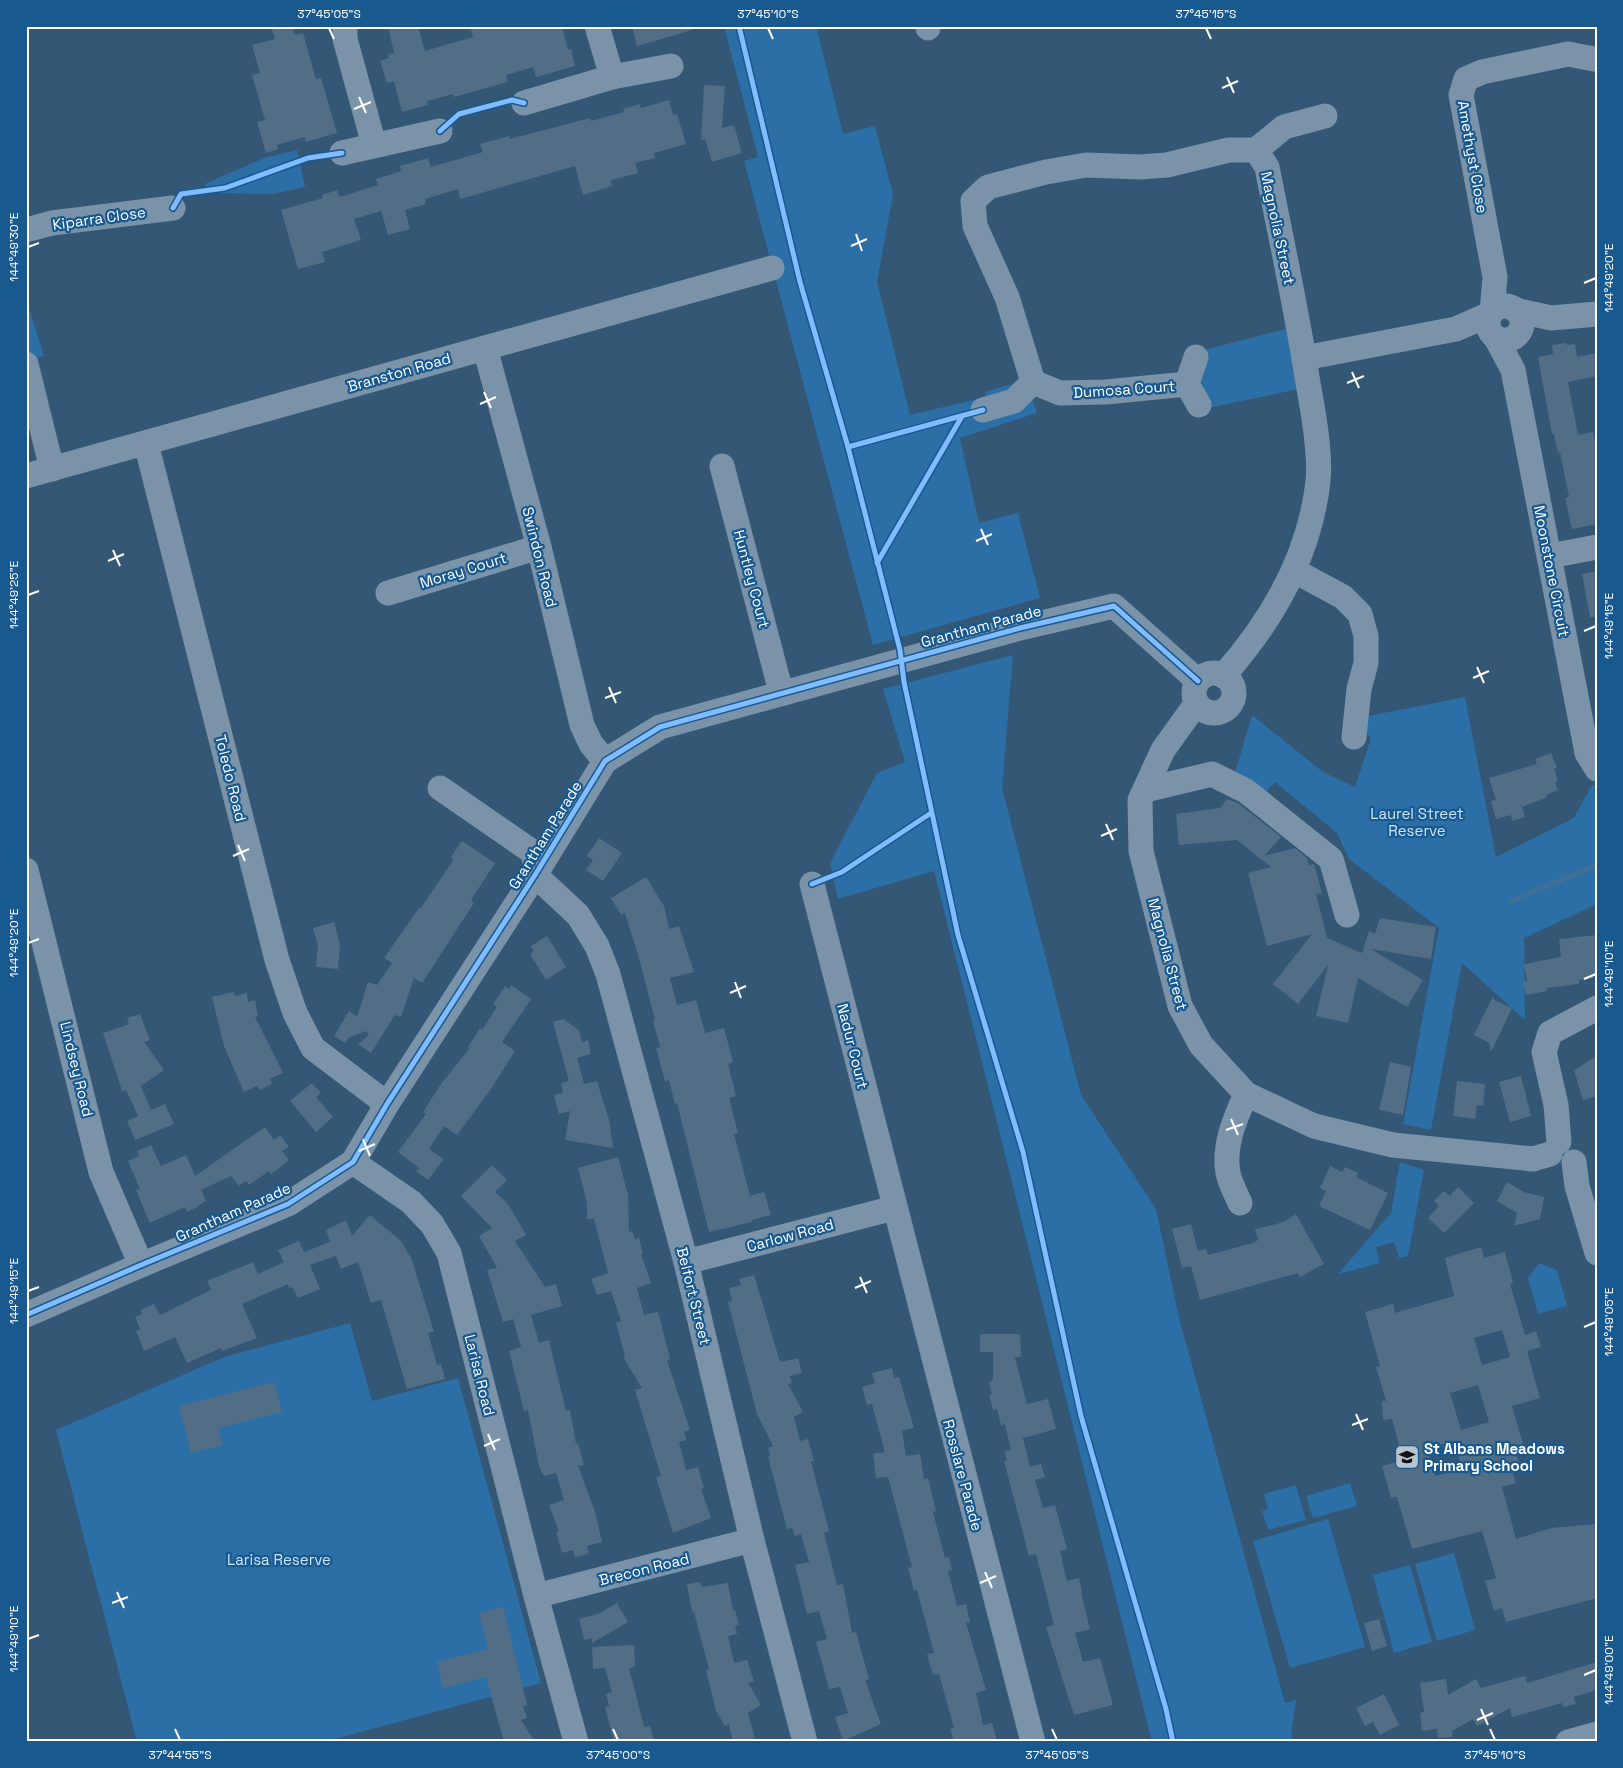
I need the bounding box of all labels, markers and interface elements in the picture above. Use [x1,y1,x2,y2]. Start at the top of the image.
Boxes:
text: 37°45'05"S [297,6,361,22]
text: 37°45'10"S [737,6,799,22]
text: 37°45'15"S [1176,6,1236,22]
street label: Amethyst Close [1454,99,1492,215]
street label: Magnolia Street [1257,170,1299,286]
street label: Kiparra Close [51,202,147,234]
text: 144°49'30"E [6,212,22,282]
text: 144°49'20"E [1601,243,1617,313]
street label: Branston Road [345,348,453,396]
street label: Dumosa Court [1072,376,1176,402]
street label: Moonstone Circuit [1530,504,1574,639]
street label: Swindon Road [518,505,562,609]
street label: Huntley Court [730,528,774,630]
street label: Moray Court [417,548,509,592]
text: 144°49'25"E [6,560,22,629]
text: 144°49'15"E [1601,593,1617,659]
street label: Grantham Parade [919,601,1044,651]
street label: Toledo Road [211,733,251,823]
street label: Grantham Parade [504,777,586,893]
park label: Laurel Street Reserve [1370,804,1464,840]
street label: Magnolia Street [1144,896,1192,1012]
text: 144°49'20"E [6,908,22,978]
text: 144°49'10"E [1601,940,1617,1008]
street label: Nadur Court [833,1001,873,1091]
street label: Lindsey Road [56,1019,98,1119]
street label: Grantham Parade [172,1178,294,1246]
street label: Carlow Road [744,1214,836,1256]
street label: Belfort Street [673,1245,715,1347]
text: 144°49'15"E [6,1258,22,1324]
text: 144°49'05"E [1601,1287,1617,1357]
street label: Larisa Road [461,1332,499,1418]
street label: Rosslare Parade [939,1417,987,1533]
place label: St Albans Meadows Primary School [1424,1439,1565,1475]
school or university icon: St Albans Meadows Primary School [1394,1444,1420,1470]
street label: Brecon Road [597,1549,691,1589]
park label: Larisa Reserve [227,1550,331,1569]
text: 144°49'10"E [6,1605,22,1673]
text: 144°49'00"E [1601,1635,1617,1705]
text: 37°44'55"S [148,1747,212,1763]
text: 37°45'00"S [586,1747,650,1763]
text: 37°45'05"S [1025,1747,1089,1763]
text: 37°45'10"S [1464,1747,1526,1763]

